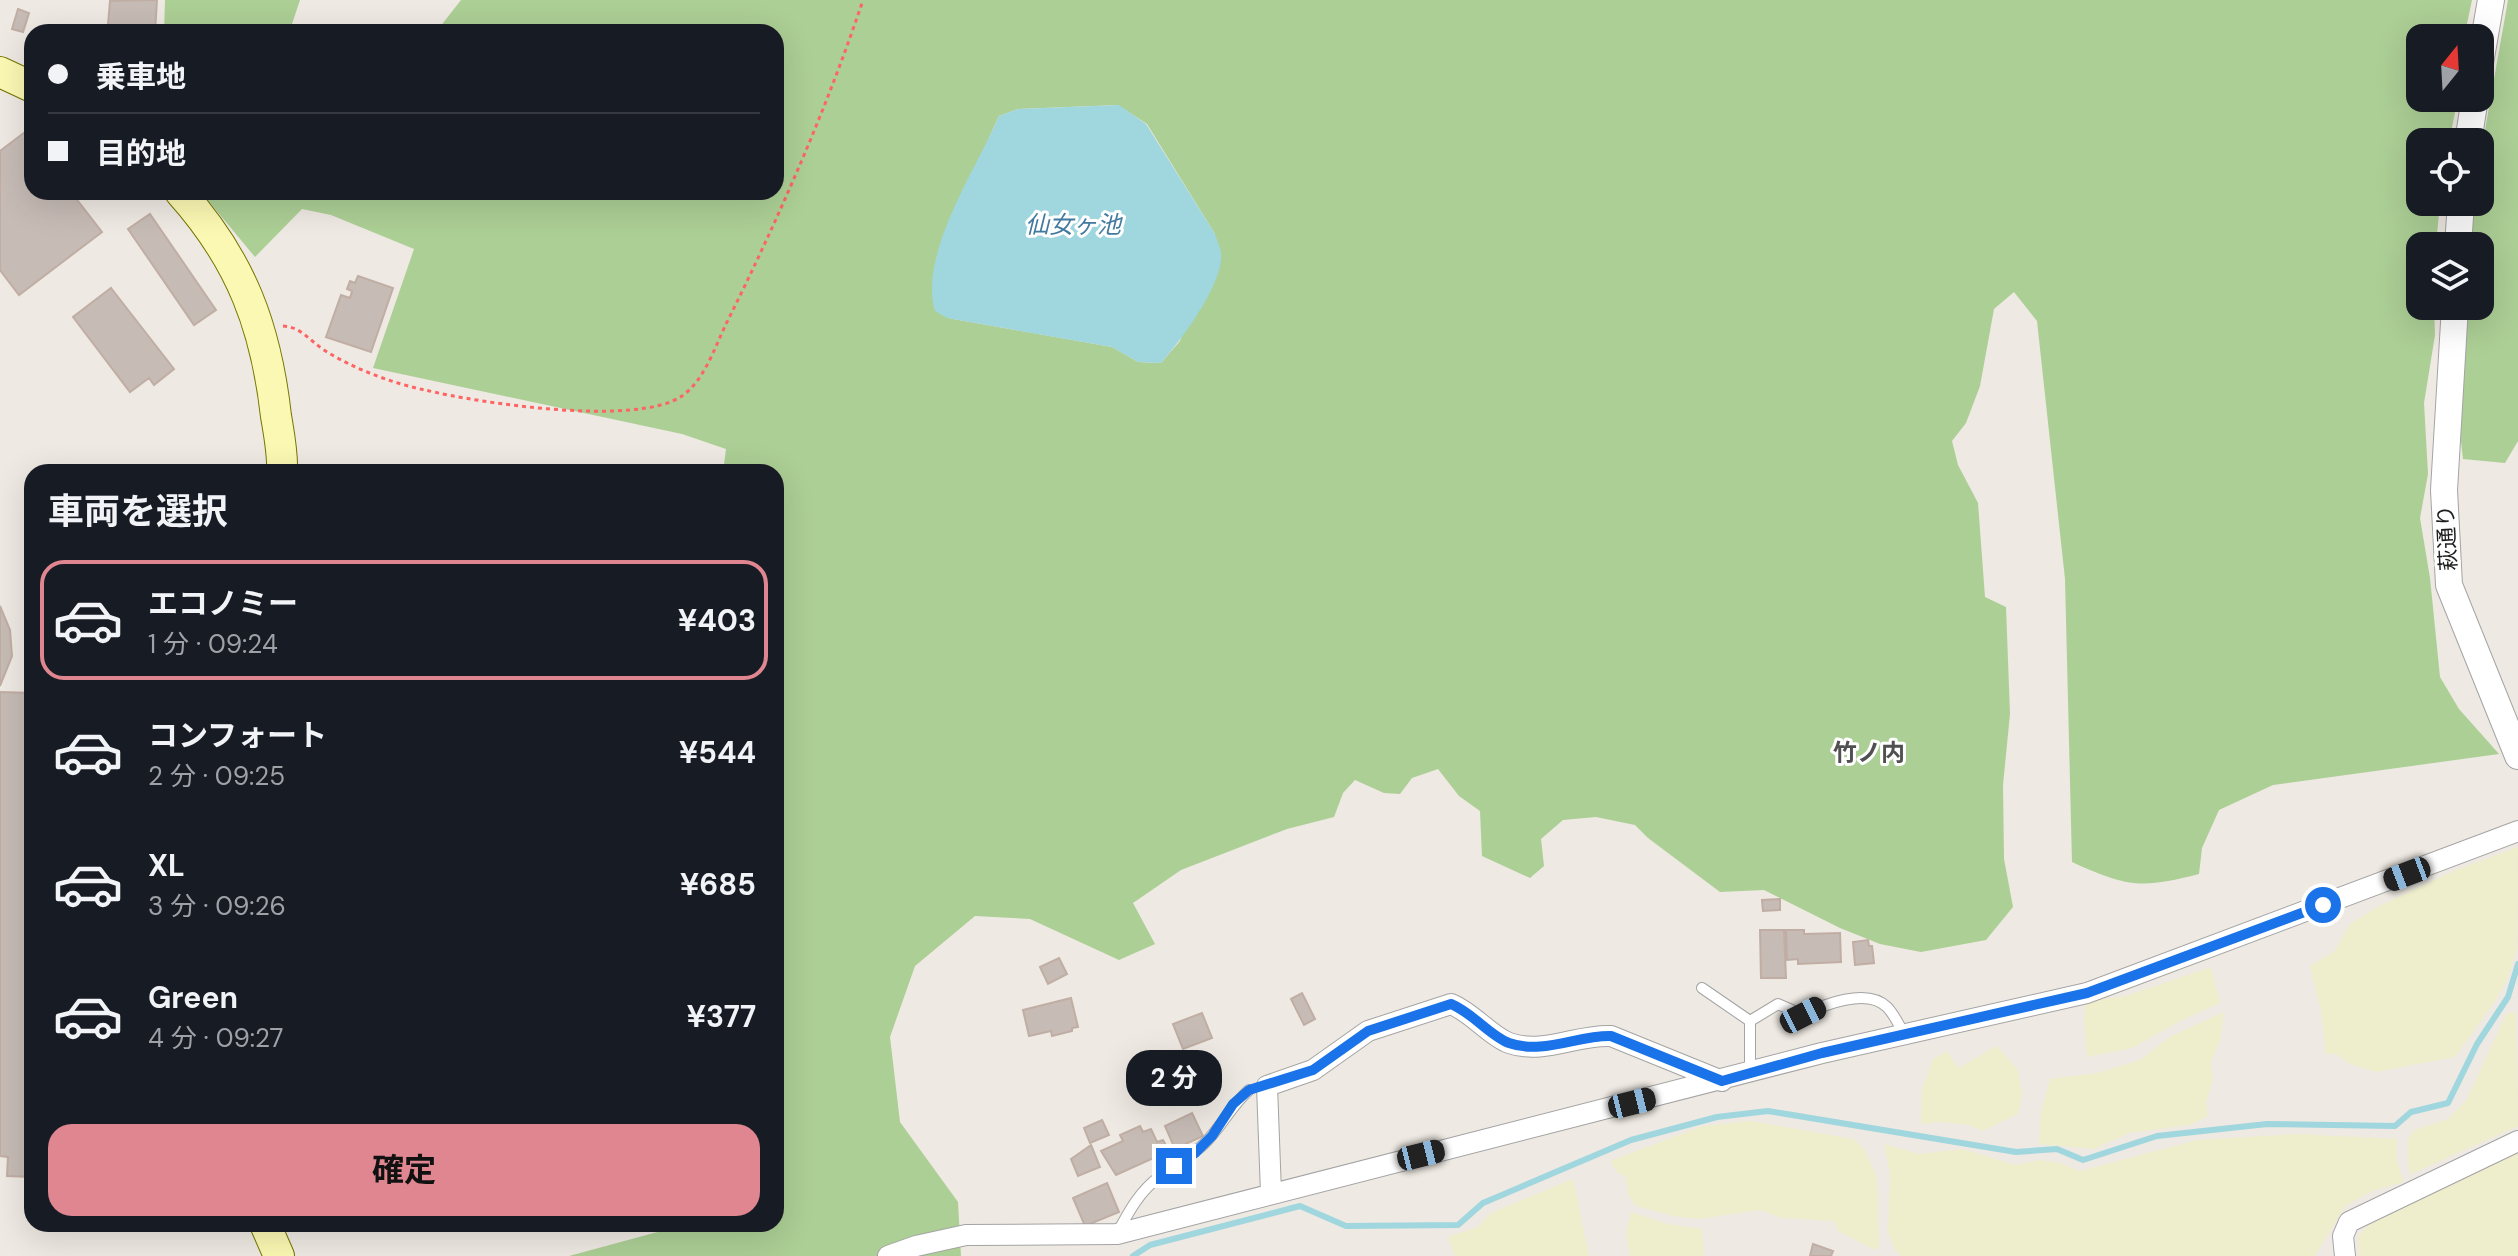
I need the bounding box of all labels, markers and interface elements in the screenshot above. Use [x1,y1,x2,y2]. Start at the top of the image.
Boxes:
north arrow [2406,24,2494,112]
map controls [2406,24,2494,320]
text: 乗車地 [96,57,186,96]
button: locate [2406,128,2494,216]
text: 目的地 [96,134,186,173]
water label: 仙女ヶ池 [1025,209,1123,240]
button: layers [2406,232,2494,320]
text: 車両を選択 [48,488,228,535]
street label: 萩通り [2431,504,2463,572]
icon: car [52,584,124,656]
text: エコノミー [148,584,298,623]
text: ¥403 [678,601,756,640]
text: 1 分 · 09:24 [148,627,278,661]
icon: car [52,716,124,788]
text: コンフォート [148,716,327,755]
text: ¥544 [679,733,756,772]
district label: 竹ノ内 [1833,737,1905,768]
text: 2 分 · 09:25 [148,759,285,793]
text: XL [148,846,185,885]
icon: car [52,848,124,920]
car [2380,854,2434,894]
text: ¥685 [680,865,756,904]
route start [2305,887,2341,923]
text: 3 分 · 09:26 [148,889,286,923]
text: Green [148,978,238,1017]
icon: car [52,980,124,1052]
car [1776,993,1830,1037]
text: ¥377 [686,997,756,1036]
text: 4 分 · 09:27 [148,1021,283,1055]
callout: 2 分 [1126,1050,1222,1106]
text: 2 分 [1150,1061,1198,1095]
car [1606,1086,1658,1120]
button: 確定 [48,1124,760,1216]
car [1395,1138,1447,1172]
route end [1156,1148,1192,1184]

